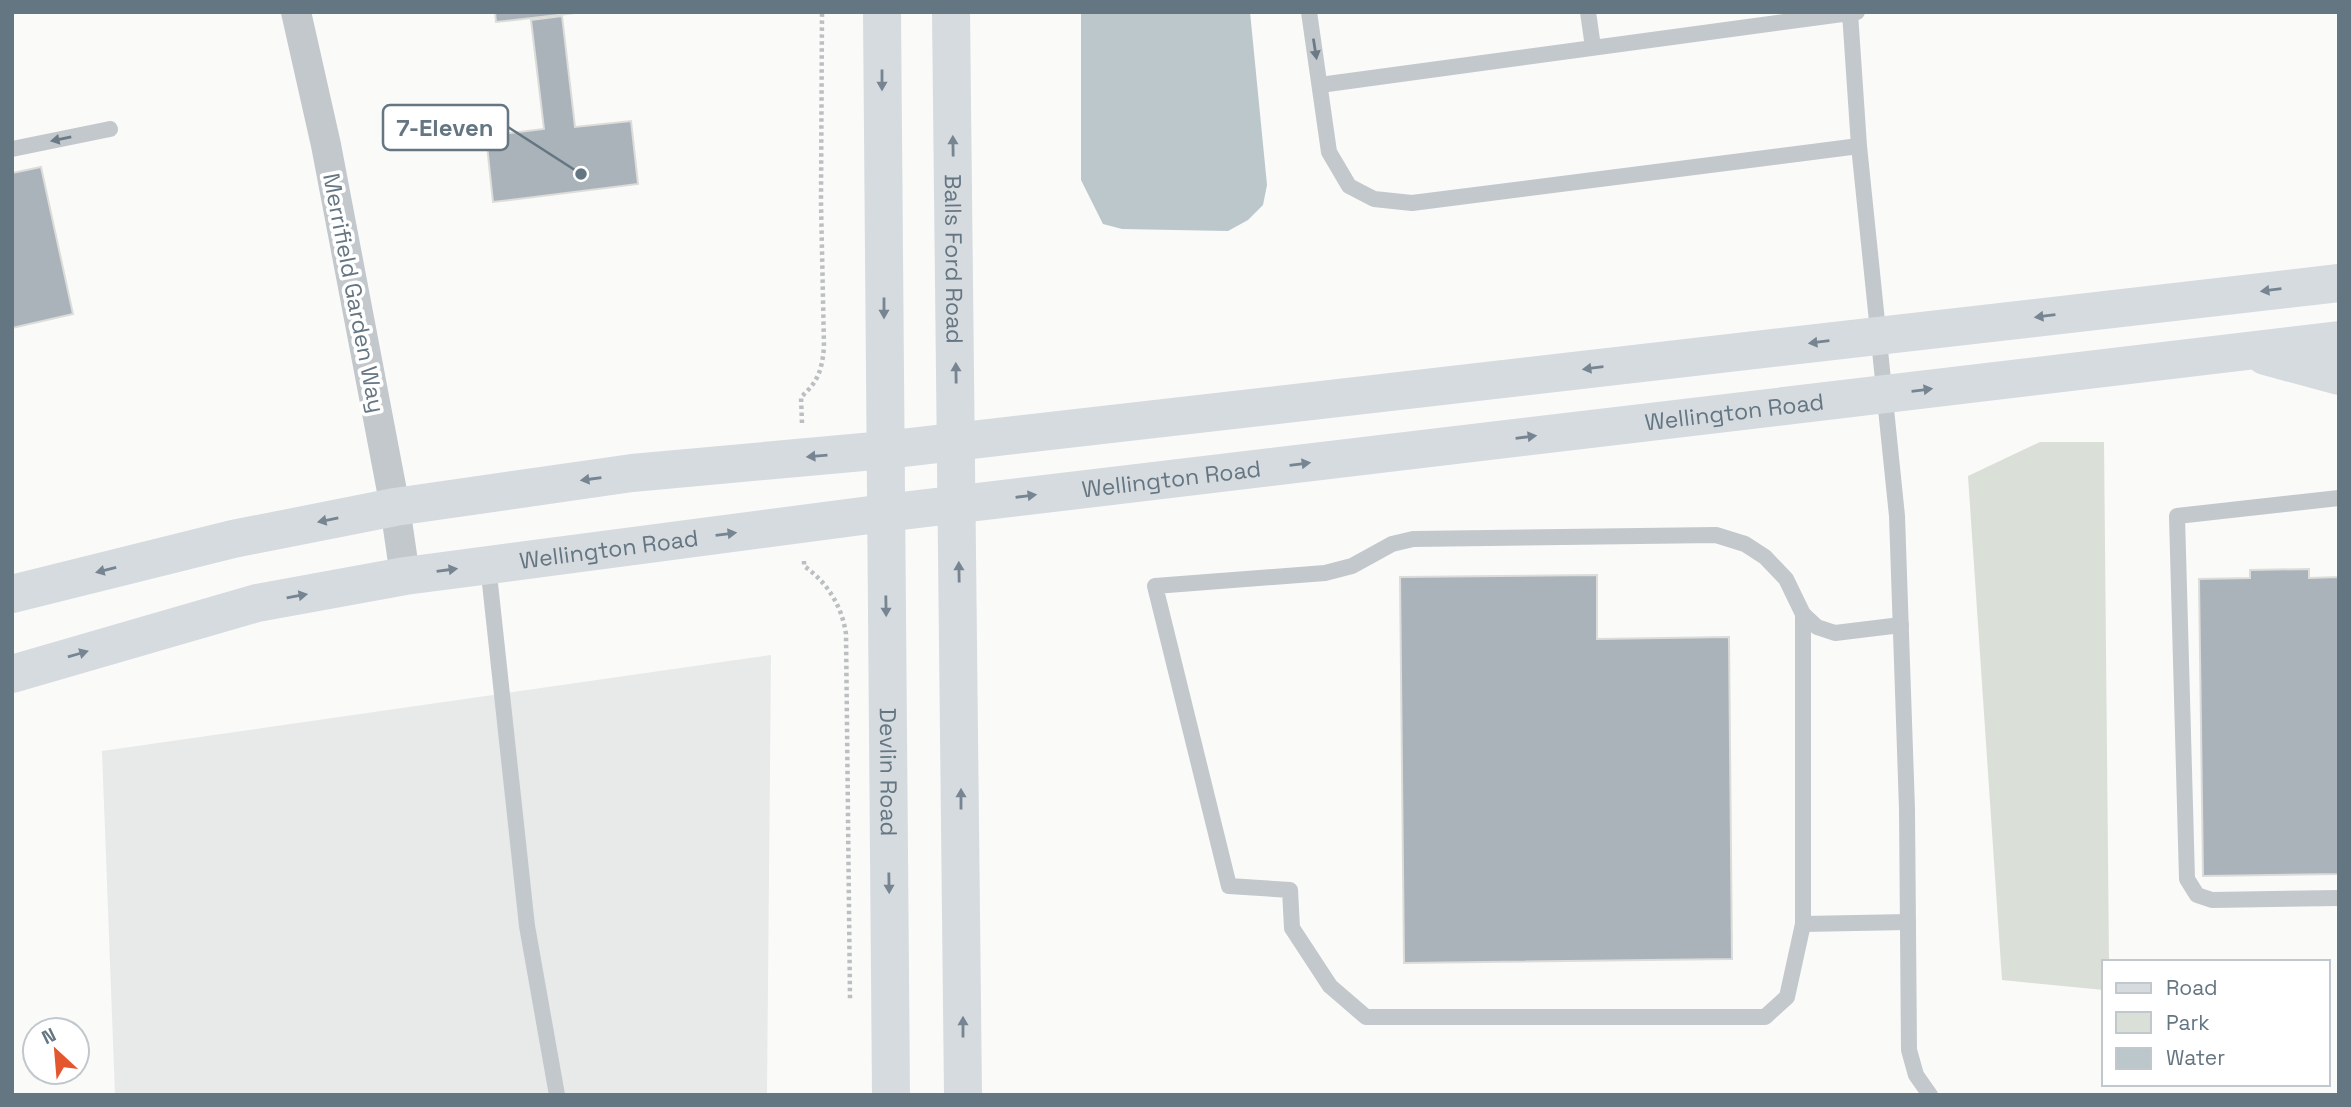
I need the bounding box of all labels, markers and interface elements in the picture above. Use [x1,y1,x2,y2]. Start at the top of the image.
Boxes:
one-way arrow [1310,38,1321,60]
one-way arrow [876,70,888,92]
callout: 7-Eleven [383,105,508,150]
text: 7-Eleven [396,112,494,143]
one-way arrow [50,133,72,144]
one-way arrow [947,134,959,156]
street label: Merrifield Garden Way [316,171,392,415]
street label: Balls Ford Road [938,174,970,344]
one-way arrow [2260,285,2282,296]
one-way arrow [878,297,890,319]
one-way arrow [2034,311,2056,322]
one-way arrow [1808,337,1830,348]
one-way arrow [950,362,962,384]
one-way arrow [1582,363,1604,374]
one-way arrow [1911,384,1933,395]
street label: Wellington Road [1643,386,1826,437]
one-way arrow [1515,431,1537,442]
one-way arrow [806,451,828,462]
street label: Wellington Road [1080,453,1263,504]
one-way arrow [1289,458,1311,469]
one-way arrow [580,474,602,485]
one-way arrow [1015,491,1037,502]
one-way arrow [317,514,339,525]
street label: Wellington Road [517,523,700,576]
one-way arrow [715,529,737,540]
one-way arrow [953,560,964,582]
one-way arrow [95,565,117,576]
one-way arrow [436,565,458,576]
one-way arrow [286,590,308,601]
one-way arrow [880,595,892,617]
one-way arrow [67,649,88,659]
street label: Devlin Road [873,708,904,836]
one-way arrow [955,788,967,810]
one-way arrow [883,872,894,894]
legend [2102,960,2330,1086]
text: Road [2166,974,2218,1001]
text: Park [2166,1009,2210,1036]
one-way arrow [957,1015,969,1037]
north arrow [21,1016,91,1086]
text: N [38,1022,60,1050]
text: Water [2166,1044,2225,1071]

